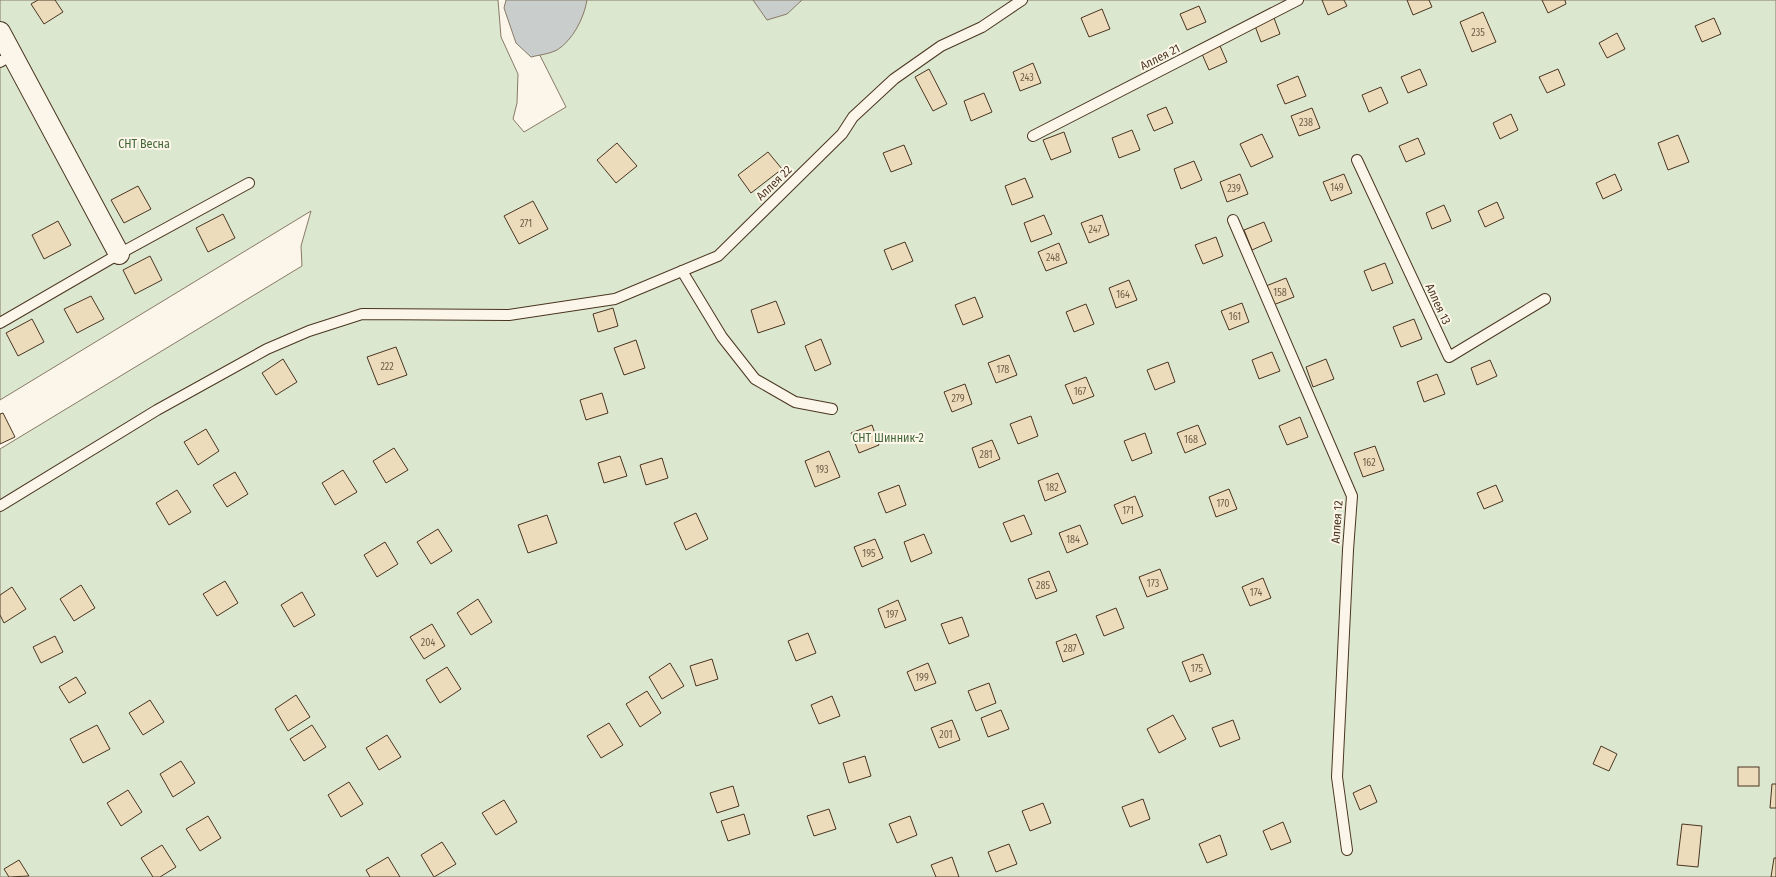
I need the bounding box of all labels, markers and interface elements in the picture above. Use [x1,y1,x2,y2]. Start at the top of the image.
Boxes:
house number: 235 [1471,27,1485,39]
street label: Аллея 21 [1138,41,1182,73]
house number: 243 [1020,72,1034,84]
house number: 238 [1299,117,1313,129]
park label: СНТ Весна [118,137,170,151]
street label: Аллея 22 [753,163,795,203]
house number: 149 [1330,182,1344,194]
house number: 239 [1227,183,1241,195]
house number: 271 [520,218,532,230]
house number: 247 [1089,224,1101,236]
house number: 248 [1046,252,1060,264]
street label: Аллея 13 [1423,281,1453,327]
house number: 158 [1273,287,1287,299]
house number: 164 [1116,289,1130,301]
house number: 161 [1229,311,1241,323]
house number: 222 [380,361,394,373]
house number: 178 [997,364,1009,376]
house number: 167 [1074,386,1086,398]
house number: 279 [951,393,965,405]
park label: СНТ Шинник-2 [852,431,924,445]
house number: 168 [1184,434,1198,446]
house number: 281 [979,449,993,461]
house number: 162 [1362,457,1376,469]
house number: 193 [815,464,829,476]
house number: 182 [1045,482,1059,494]
house number: 170 [1216,498,1230,510]
street label: Аллея 12 [1329,500,1345,544]
house number: 171 [1122,505,1134,517]
house number: 184 [1066,534,1080,546]
house number: 195 [862,548,876,560]
house number: 173 [1147,578,1160,590]
house number: 285 [1036,580,1050,592]
house number: 174 [1250,587,1262,599]
house number: 197 [886,609,898,621]
house number: 204 [421,637,435,649]
house number: 287 [1063,643,1077,655]
house number: 175 [1191,663,1204,675]
house number: 199 [915,672,929,684]
house number: 201 [939,729,953,741]

